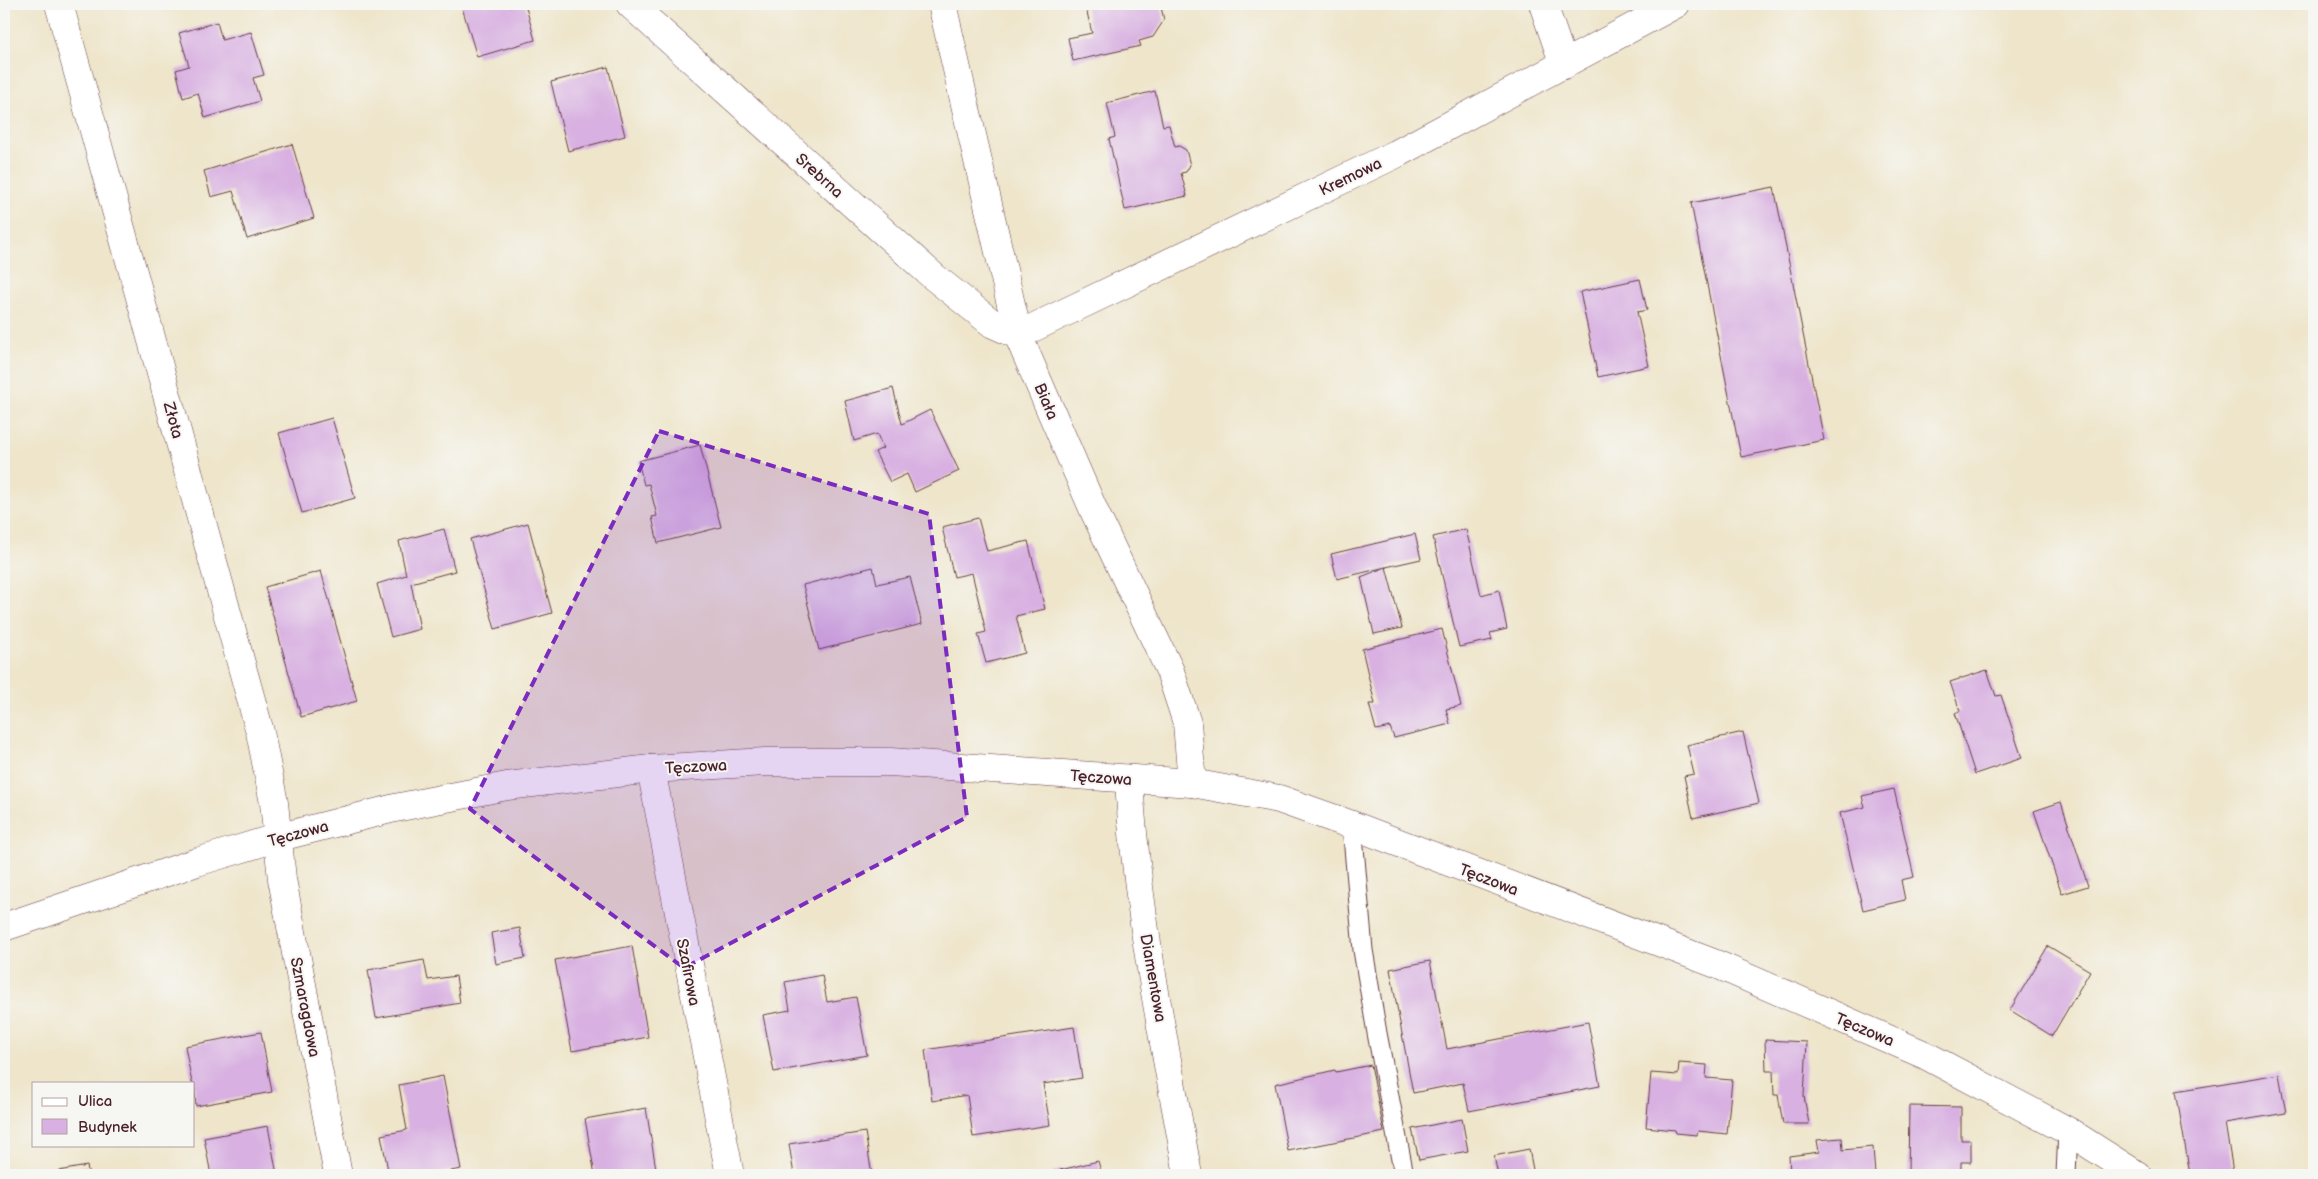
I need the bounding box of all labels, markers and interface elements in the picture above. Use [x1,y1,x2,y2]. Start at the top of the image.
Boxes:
street label: Srebrna [791,150,847,202]
street label: Kremowa [1316,154,1385,201]
street label: Biała [1030,381,1062,423]
street label: Złota [158,399,187,441]
street label: Tęczowa [665,756,728,779]
street label: Tęczowa [1069,767,1133,790]
street label: Tęczowa [266,817,331,852]
street label: Tęczowa [1456,860,1521,900]
street label: Diamentowa [1135,933,1170,1024]
street label: Szafirowa [672,937,703,1008]
street label: Szmaragdowa [286,956,324,1059]
street label: Tęczowa [1832,1010,1897,1051]
legend [32,1082,195,1146]
text: Ulica [78,1092,112,1111]
text: Budynek [78,1118,137,1137]

